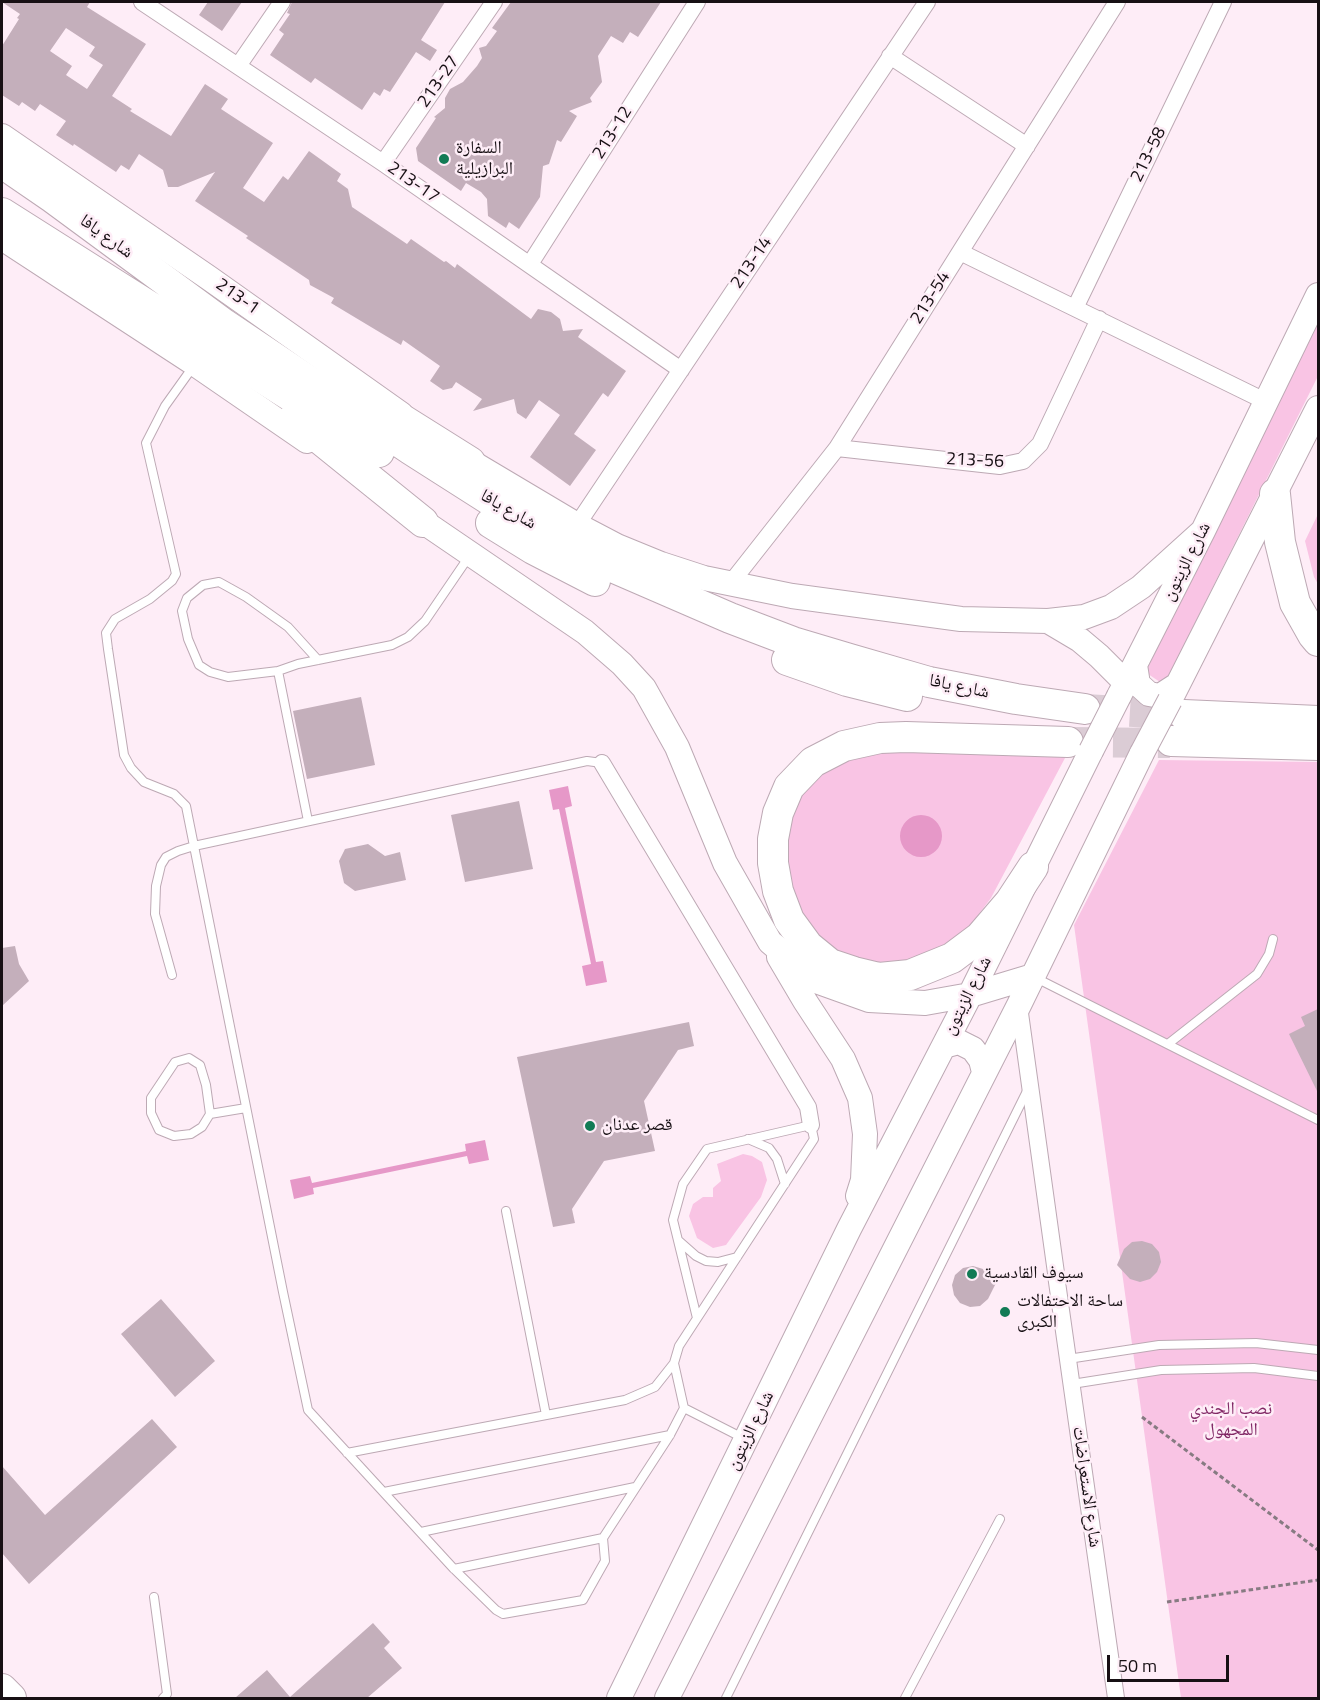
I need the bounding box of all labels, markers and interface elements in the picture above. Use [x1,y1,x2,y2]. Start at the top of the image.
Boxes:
street label: 213-27 [413,52,465,112]
street label: 213-12 [588,103,638,163]
street label: 213-58 [1127,124,1171,186]
place label: السفارة البرازيلية [456,138,513,180]
marker: السفارة البرازيلية [437,152,451,166]
street label: 213-17 [383,157,443,209]
street label: شارع يافا [75,210,137,264]
street label: 213-14 [727,233,777,293]
street label: 213-54 [906,268,956,328]
street label: 213-1 [211,274,263,320]
street label: 213-56 [945,449,1005,473]
street label: شارع يافا [476,485,540,535]
street label: شارع الزيتون [1158,519,1216,605]
street label: شارع يافا [927,670,991,704]
street label: شارع الزيتون [939,953,997,1039]
place label: قصر عدنان [602,1115,672,1137]
marker: قصر عدنان [583,1119,597,1133]
place label: سيوف القادسية [984,1263,1084,1285]
marker: سيوف القادسية [965,1267,979,1281]
place label: ساحة الاحتفالات الكبرى [1017,1291,1123,1334]
marker: ساحة الاحتفالات الكبرى [998,1305,1012,1319]
street label: شارع الزيتون [723,1388,779,1474]
park label: نصب الجندي المجهول [1190,1399,1272,1442]
street label: شارع الاستعراضات [1067,1425,1105,1549]
scale bar [1110,1643,1232,1681]
text: 50 m [1118,1652,1157,1679]

